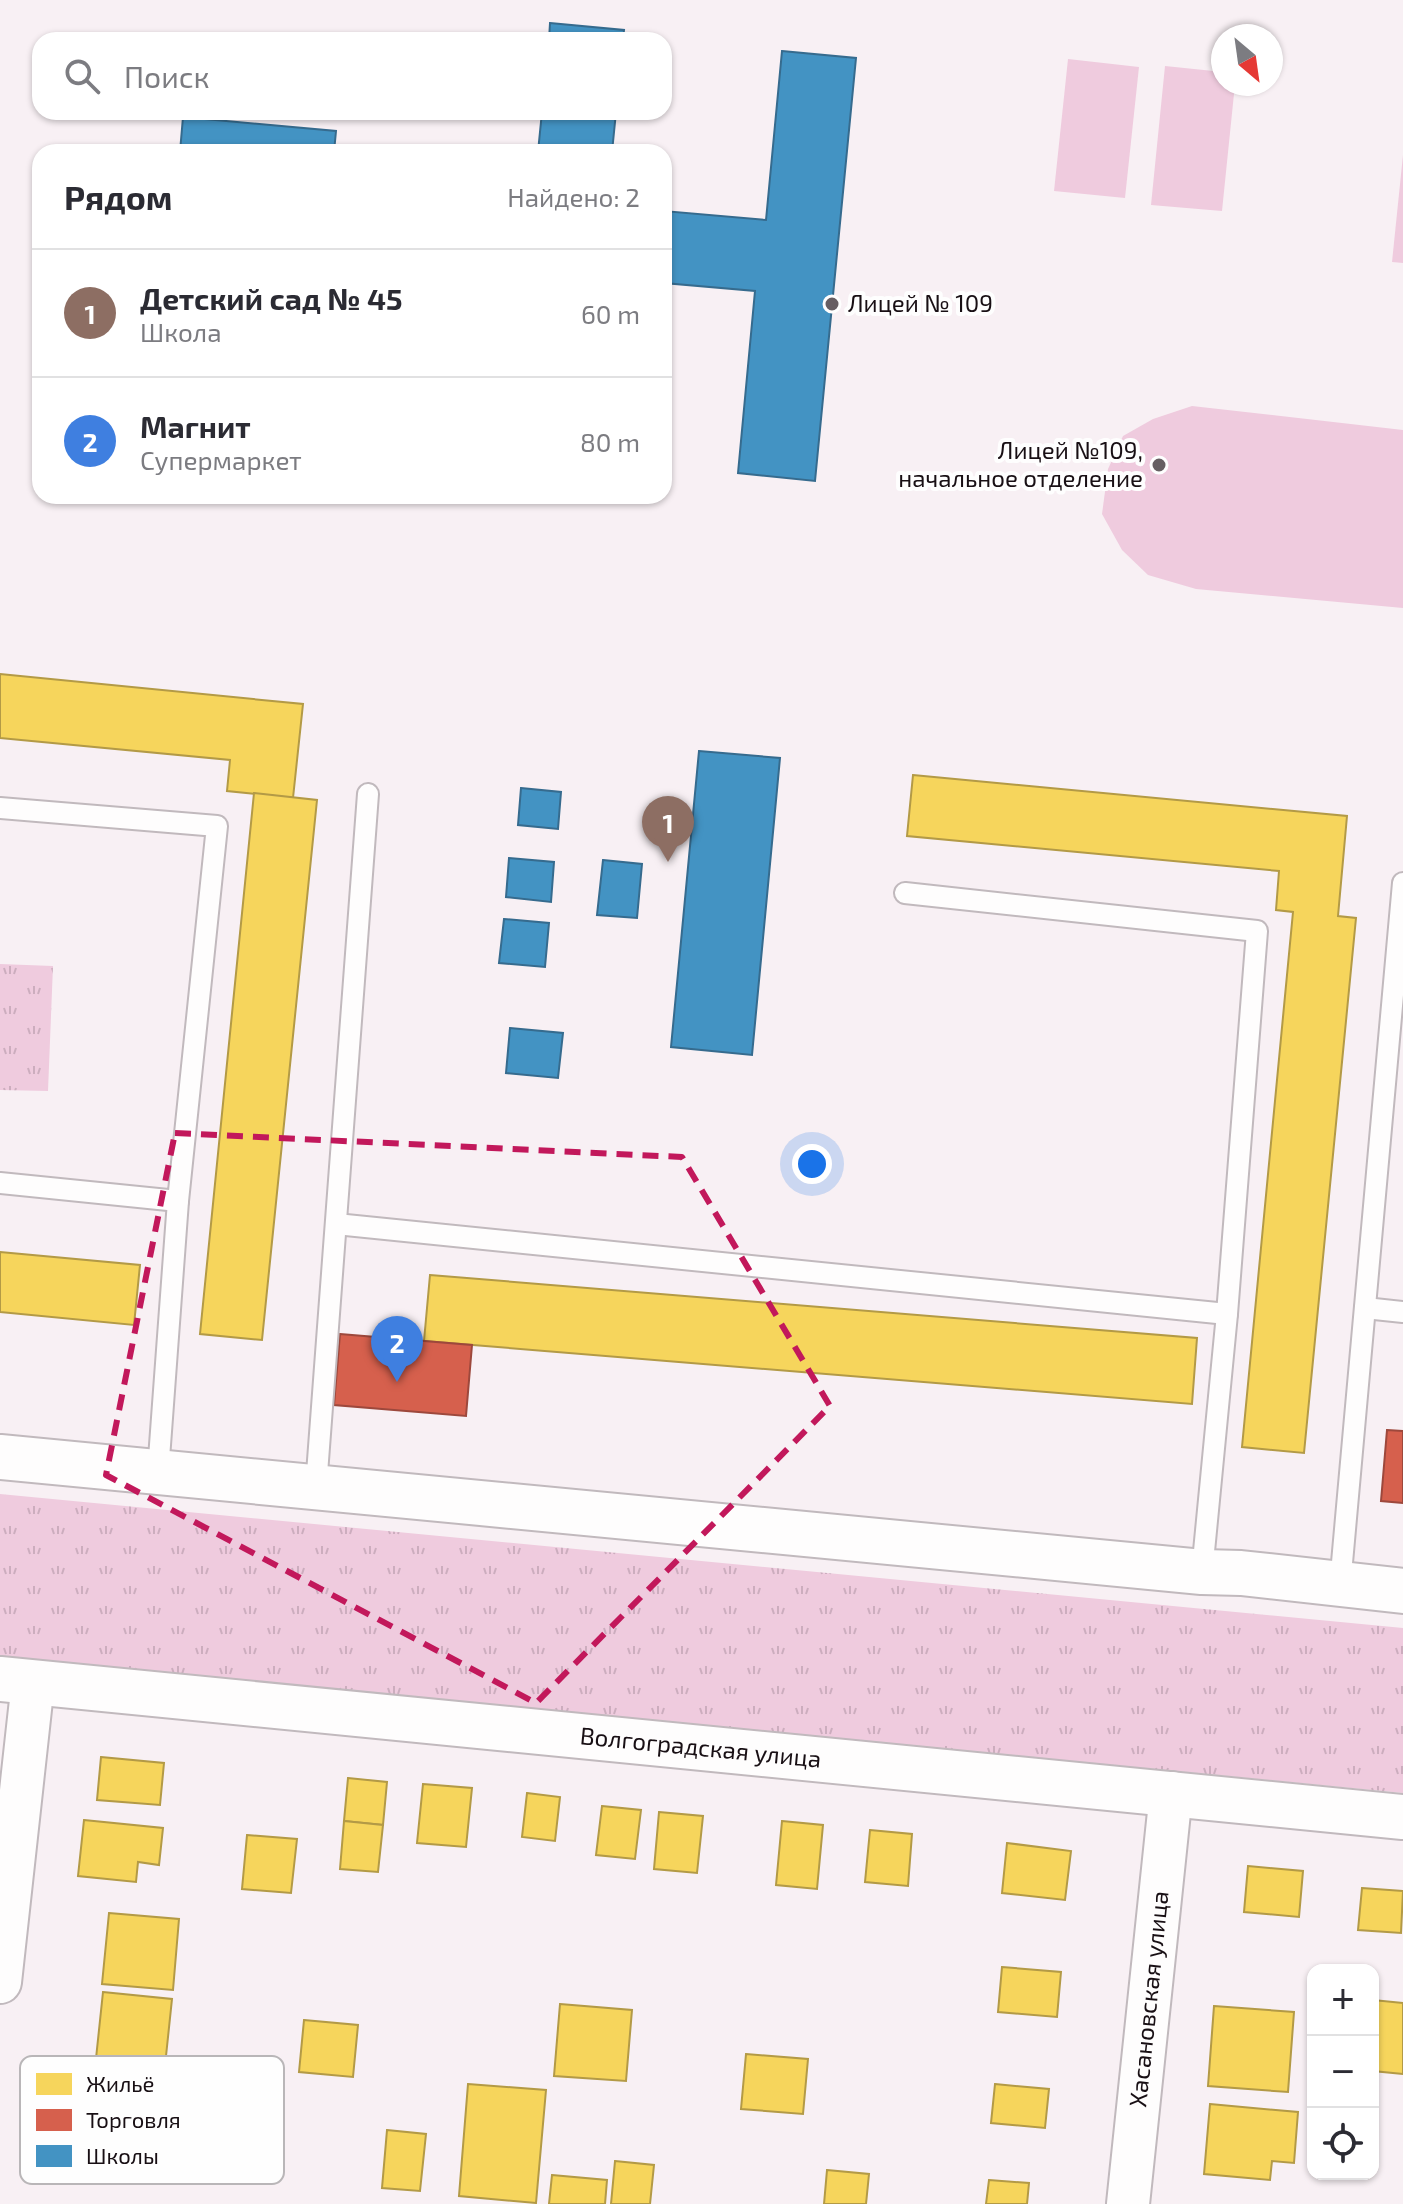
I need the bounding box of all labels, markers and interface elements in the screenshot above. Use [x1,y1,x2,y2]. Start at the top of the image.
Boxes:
north arrow [1211,24,1283,96]
search box [32,32,672,120]
icon: search [60,54,104,98]
text: Поиск [124,58,210,94]
text: Рядом [64,176,172,217]
text: Найдено: 2 [507,181,640,212]
text: Детский сад № 45 [140,280,403,316]
place label: Лицей № 109 [848,288,993,317]
marker: Лицей № 109 [823,295,841,313]
text: 1 [84,298,96,329]
text: 60 m [581,298,640,329]
text: Школа [140,316,222,347]
text: Магнит [140,408,251,444]
text: 2 [82,426,98,457]
text: 80 m [580,426,640,457]
place label: Лицей №109, начальное отделение [898,435,1143,492]
text: Супермаркет [140,444,302,475]
marker: Лицей №109, начальное отделение [1150,456,1168,474]
pin: 1 [642,796,694,862]
your location [792,1144,832,1184]
pin: 2 [371,1316,423,1382]
street label: Волгоградская улица [579,1720,823,1773]
street label: Хасановская улица [1122,1889,1174,2109]
map controls [1307,1964,1379,2180]
button: + [1307,1964,1379,2036]
button: − [1307,2036,1379,2108]
legend [20,2056,284,2184]
text: Жильё [86,2070,155,2096]
text: Торговля [86,2106,181,2132]
button: locate [1307,2108,1379,2180]
text: Школы [86,2142,159,2168]

